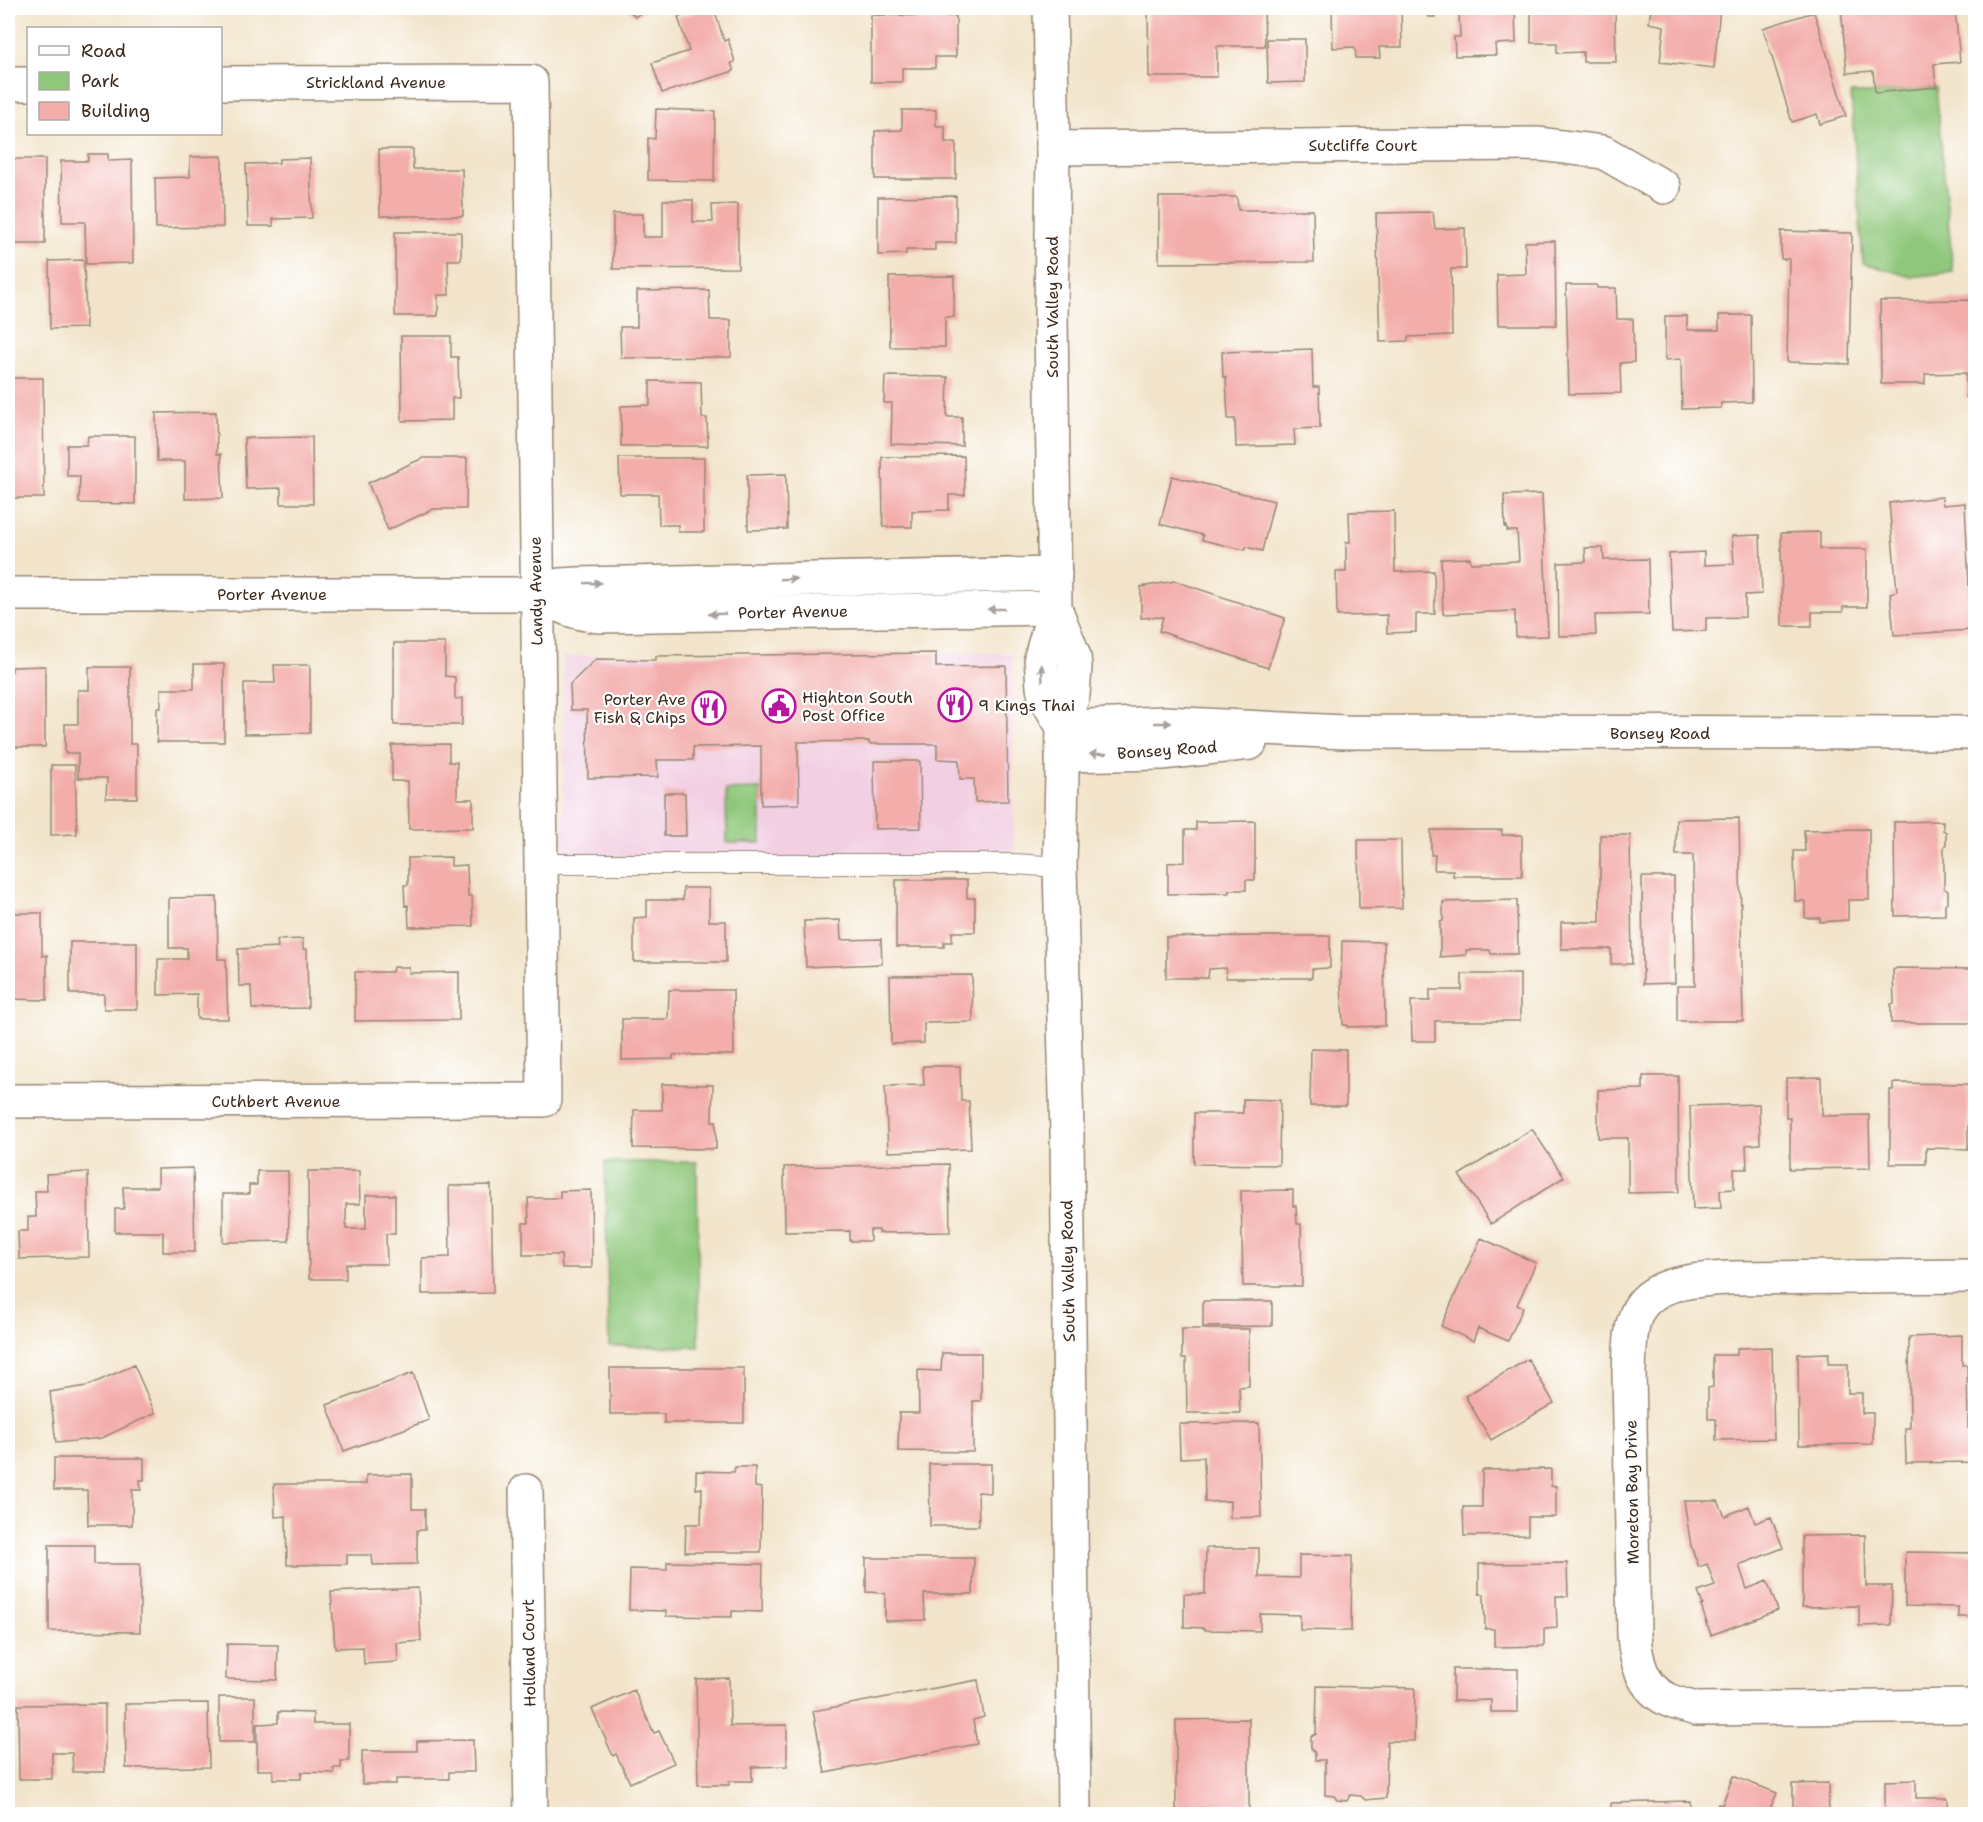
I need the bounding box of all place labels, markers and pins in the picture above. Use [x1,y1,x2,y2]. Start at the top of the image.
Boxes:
place label: Highton South Post Office [802,687,913,726]
restaurant icon: 9 Kings Thai [937,687,973,723]
public building icon: Highton South Post Office [761,688,797,724]
place label: Porter Ave Fish & Chips [594,689,686,728]
restaurant icon: Porter Ave Fish & Chips [691,690,727,726]
place label: 9 Kings Thai [978,695,1075,716]

